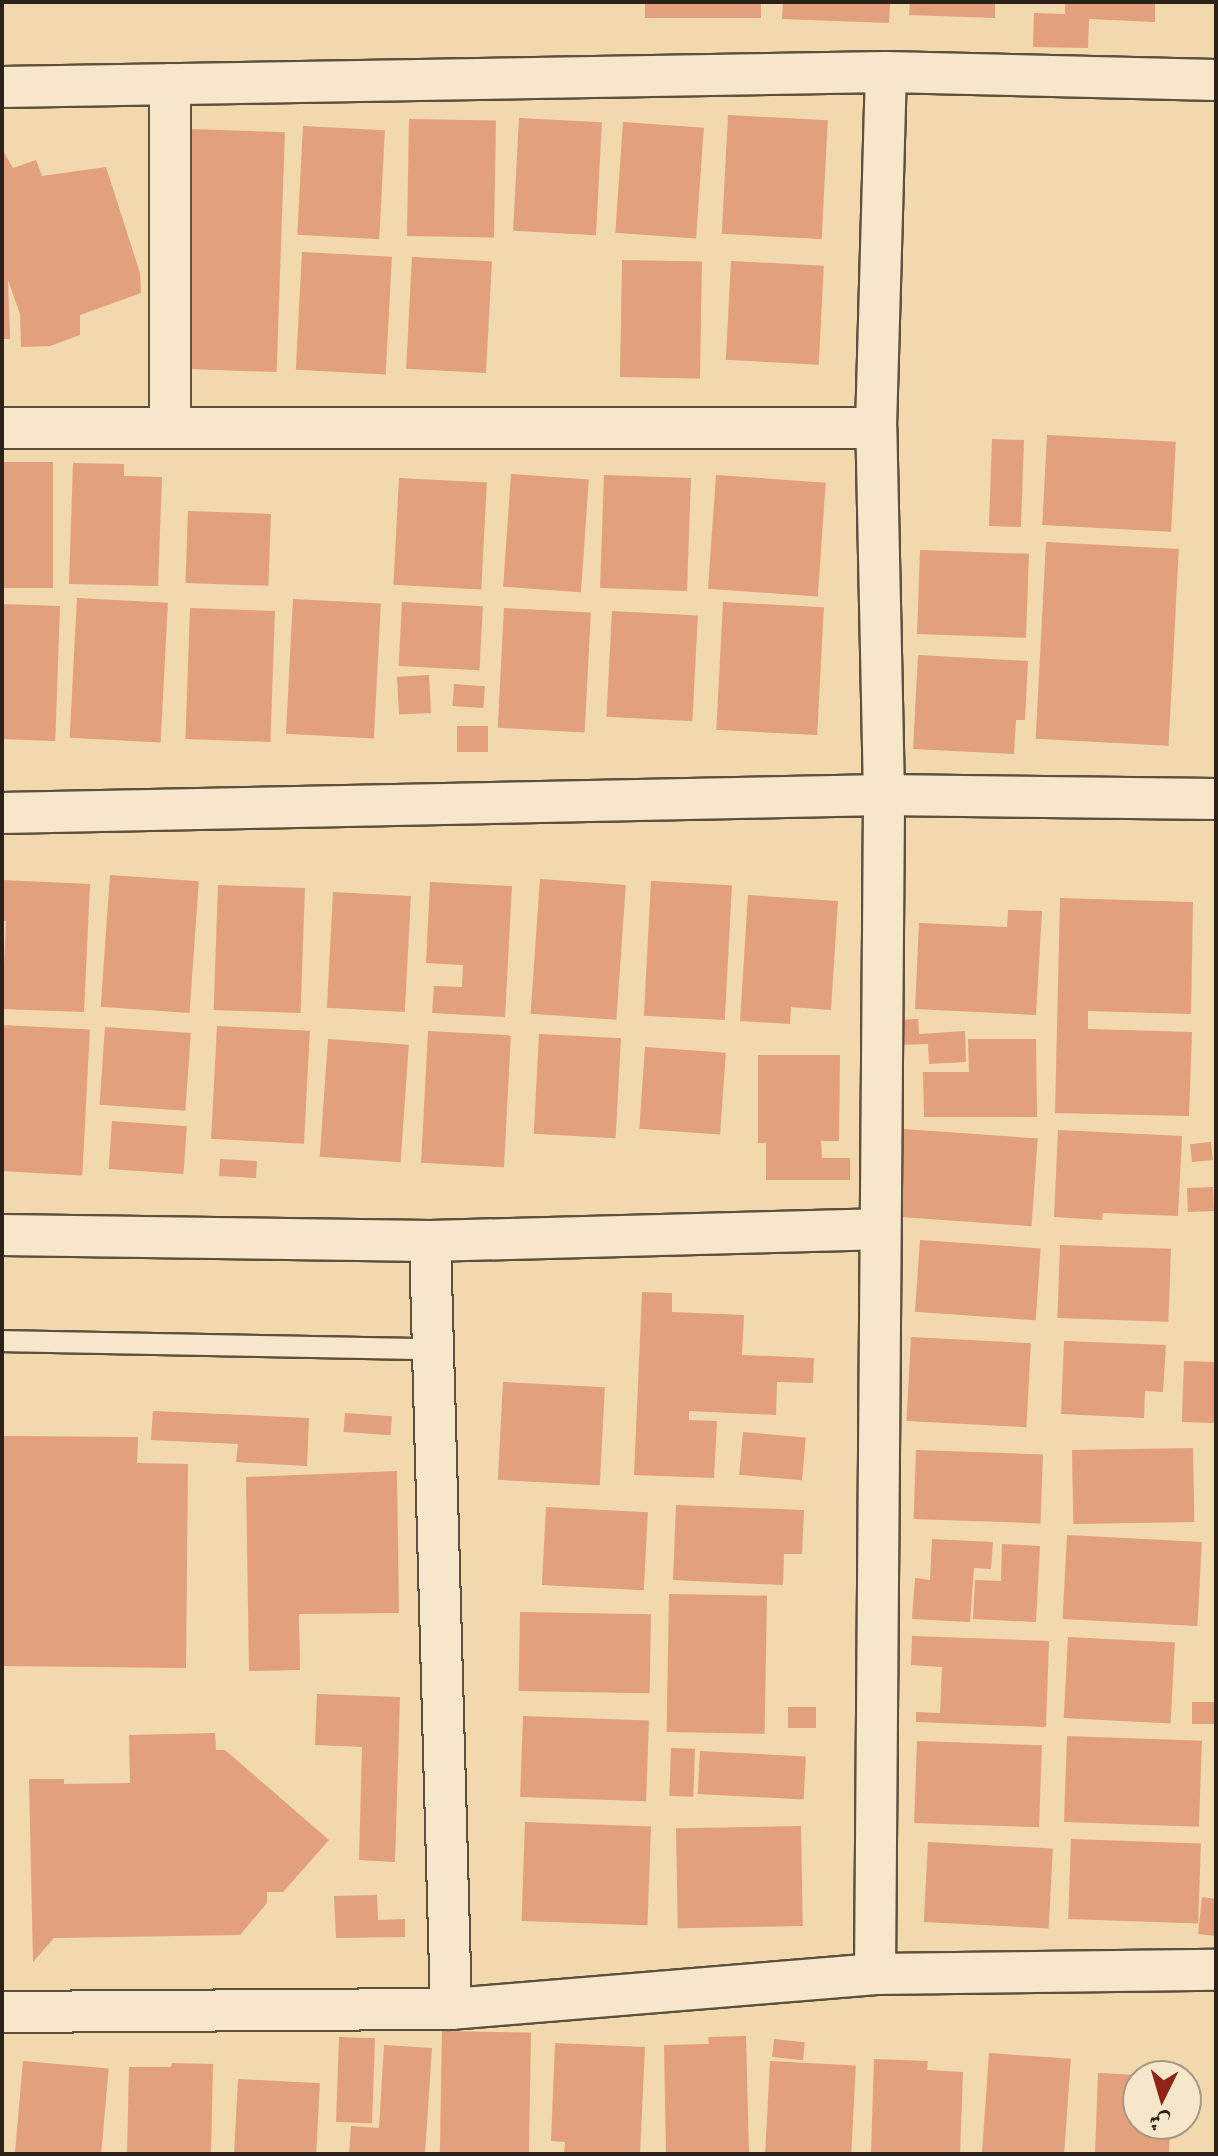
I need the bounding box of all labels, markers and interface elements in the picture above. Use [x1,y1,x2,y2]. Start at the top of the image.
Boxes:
north arrow [1122,2060,1202,2140]
text: ش [1148,2106,1172,2138]

